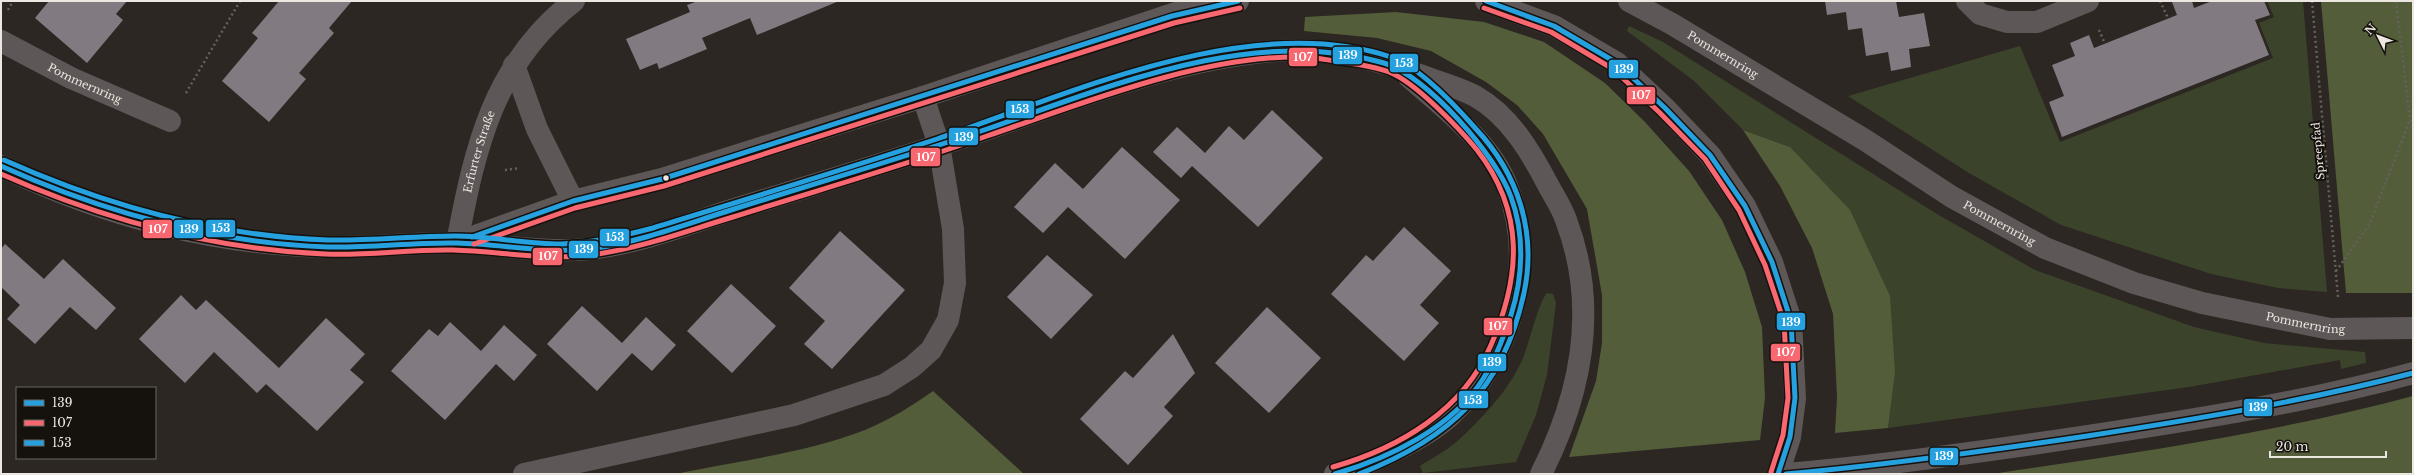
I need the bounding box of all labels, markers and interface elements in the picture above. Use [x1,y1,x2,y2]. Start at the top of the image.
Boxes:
north arrow [2358,16,2398,56]
text: N [2362,20,2380,38]
street label: Pommernring [1685,28,1761,81]
line badge: 139 [1332,46,1363,65]
line badge: 107 [1288,47,1318,67]
text: 139 [1338,48,1358,62]
text: 107 [1294,50,1313,64]
line badge: 153 [1389,53,1419,73]
text: 153 [1395,56,1413,70]
line badge: 139 [1608,59,1639,79]
street label: Pommernring [45,60,125,107]
text: 139 [1614,62,1634,76]
line badge: 107 [1626,86,1656,105]
text: 107 [1632,88,1651,102]
line badge: 153 [1005,100,1035,119]
text: 153 [1011,102,1029,116]
street label: Erfurter Straße [460,108,498,194]
street label: Spreepfad [2308,121,2327,180]
line badge: 139 [948,127,979,146]
text: 139 [954,130,974,144]
line badge: 107 [910,147,941,167]
text: 107 [917,150,936,164]
unlabelled marker [661,173,671,183]
street label: Pommernring [1961,198,2038,249]
line badge: 107 [142,219,173,239]
line badge: 139 [173,219,204,239]
line badge: 153 [205,219,236,238]
text: 153 [212,221,230,235]
text: 107 [149,222,168,236]
text: 139 [179,222,199,236]
line badge: 153 [599,228,630,247]
text: 153 [606,230,624,244]
line badge: 139 [568,240,599,259]
text: 139 [574,242,594,256]
line badge: 107 [532,247,563,266]
text: 107 [539,249,558,263]
street label: Pommernring [2265,309,2346,336]
line badge: 139 [1776,312,1806,331]
text: 139 [1781,315,1801,329]
line badge: 107 [1483,317,1513,336]
text: 107 [1489,319,1508,333]
line badge: 107 [1770,343,1801,362]
text: 107 [1777,345,1796,359]
line badge: 139 [1477,353,1507,372]
text: 139 [1482,355,1502,369]
legend [16,387,156,459]
line badge: 153 [1458,390,1489,409]
text: 153 [1464,393,1482,407]
text: 139 [52,395,72,410]
line badge: 139 [2243,398,2273,417]
text: 139 [2248,400,2268,414]
text: 107 [52,415,73,430]
scale bar [2270,433,2386,459]
text: 153 [52,435,72,450]
text: 20 m [2276,439,2308,454]
line badge: 139 [1929,447,1959,466]
text: 139 [1934,449,1954,463]

